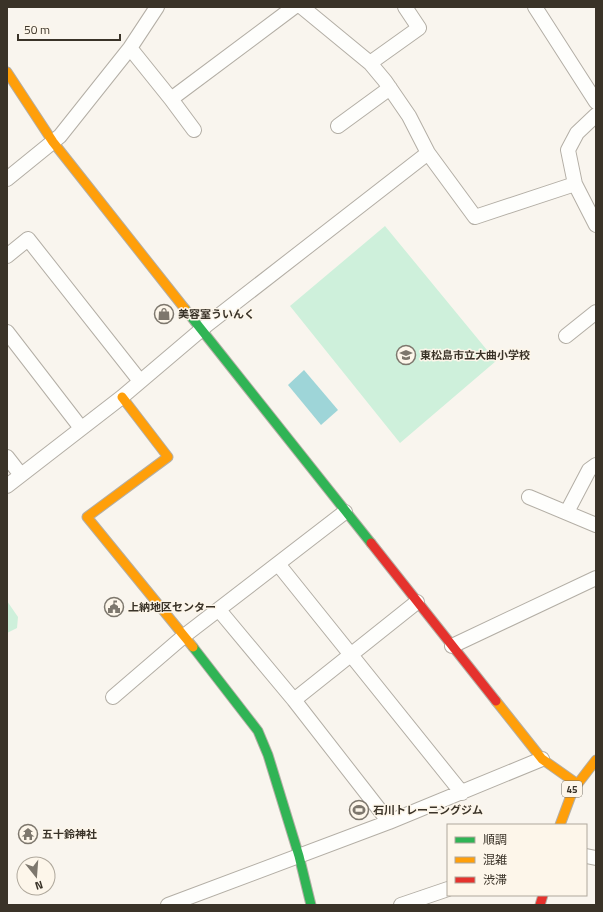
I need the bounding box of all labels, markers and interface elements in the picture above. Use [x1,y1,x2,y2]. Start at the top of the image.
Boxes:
scale bar [18,16,120,42]
text: 50 m [24,20,50,39]
shop icon: 美容室ういんく [153,303,175,325]
place label: 美容室ういんく [178,306,255,322]
school or university icon: 東松島市立大曲小学校 [395,344,417,366]
place label: 東松島市立大曲小学校 [420,347,530,363]
public building icon: 上納地区センター [103,596,125,618]
place label: 上納地区センター [128,599,216,615]
road number: 45 [562,781,582,797]
sports icon: 石川トレーニングジム [348,799,370,821]
place label: 石川トレーニングジム [373,802,483,818]
temple icon: 五十鈴神社 [17,823,39,845]
legend [447,824,587,896]
place label: 五十鈴神社 [42,826,97,842]
text: 順調 [483,830,507,849]
text: 混雑 [483,850,507,869]
north arrow [16,856,56,896]
text: 渋滞 [483,870,507,889]
text: N [33,877,45,894]

